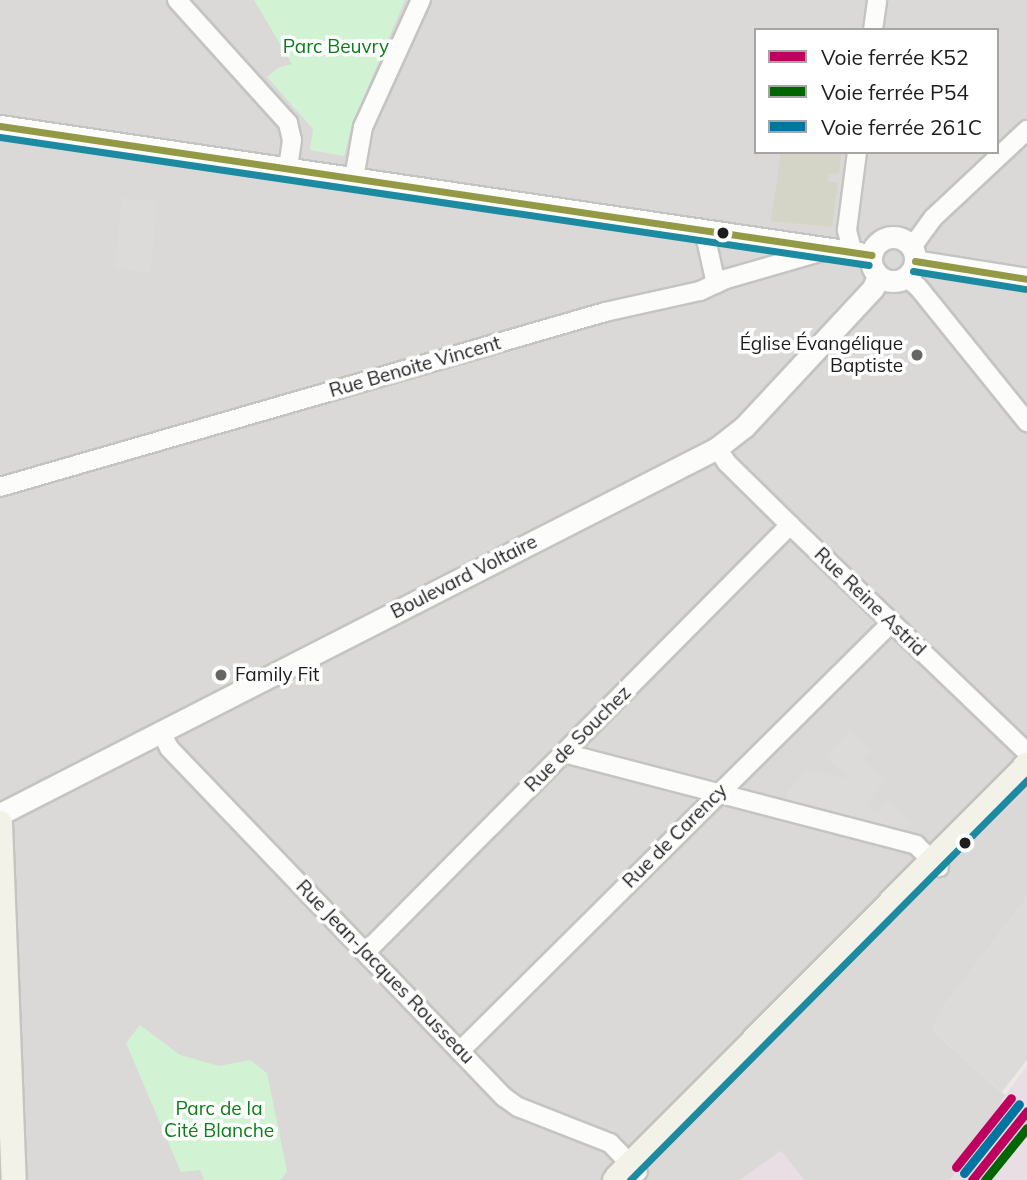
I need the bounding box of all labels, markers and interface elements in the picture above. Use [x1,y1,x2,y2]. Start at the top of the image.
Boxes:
legend [754,28,999,154]
park label: Parc Beuvry [283,36,389,58]
text: Voie ferrée K52 [821,44,969,70]
text: Voie ferrée P54 [821,79,969,105]
text: Voie ferrée 261C [821,114,982,140]
unlabelled marker [716,226,730,240]
street label: Rue Benoite Vincent [327,332,503,402]
place label: Église Évangélique Baptiste [740,333,903,377]
marker: Église Évangélique Baptiste [909,347,925,363]
street label: Boulevard Voltaire [387,530,541,624]
street label: Rue Reine Astrid [809,543,931,661]
place label: Family Fit [235,664,319,686]
marker: Family Fit [213,667,229,683]
street label: Rue de Souchez [520,681,636,797]
street label: Rue de Carency [618,779,732,893]
unlabelled marker [958,836,972,850]
street label: Rue Jean-Jacques Rousseau [291,875,479,1069]
park label: Parc de la Cité Blanche [164,1098,274,1142]

